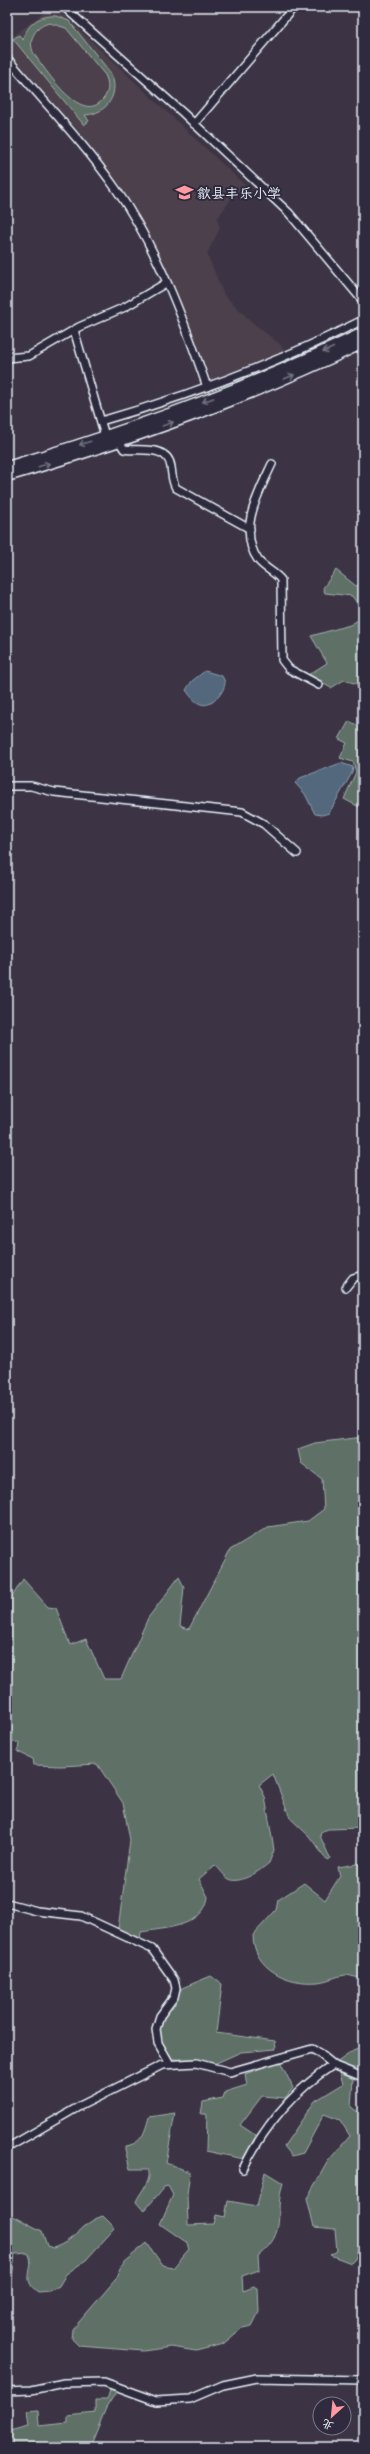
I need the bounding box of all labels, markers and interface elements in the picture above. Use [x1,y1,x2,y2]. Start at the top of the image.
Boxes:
school or university icon: 歙县丰乐小学 [174,183,194,203]
place label: 歙县丰乐小学 [197,183,281,202]
one-way arrow [322,347,334,354]
one-way arrow [283,373,295,380]
one-way arrow [202,396,214,404]
one-way arrow [161,419,173,427]
one-way arrow [79,440,92,447]
one-way arrow [38,461,51,468]
north arrow [312,2396,352,2436]
text: 北 [319,2416,336,2434]

